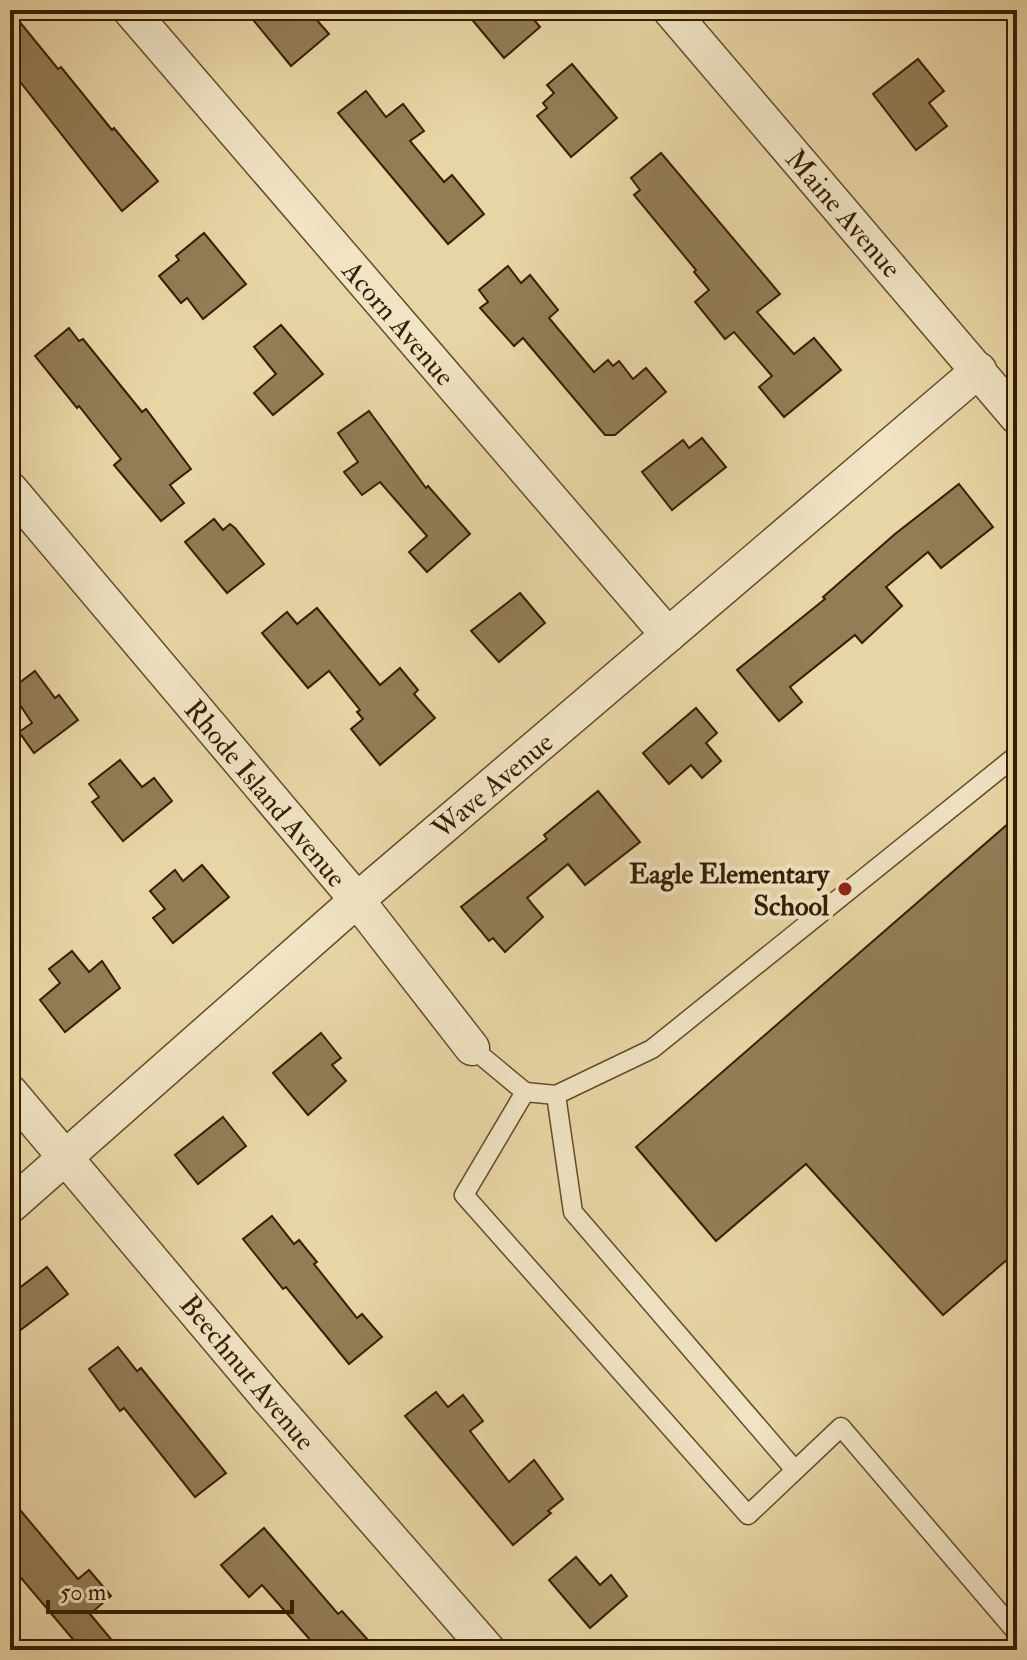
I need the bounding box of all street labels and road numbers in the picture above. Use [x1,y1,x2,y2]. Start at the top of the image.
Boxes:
street label: Maine Avenue [778,143,908,286]
street label: Acorn Avenue [333,254,462,394]
street label: Rhode Island Avenue [176,693,354,895]
street label: Wave Avenue [424,725,561,848]
street label: Beechnut Avenue [172,1288,322,1458]

